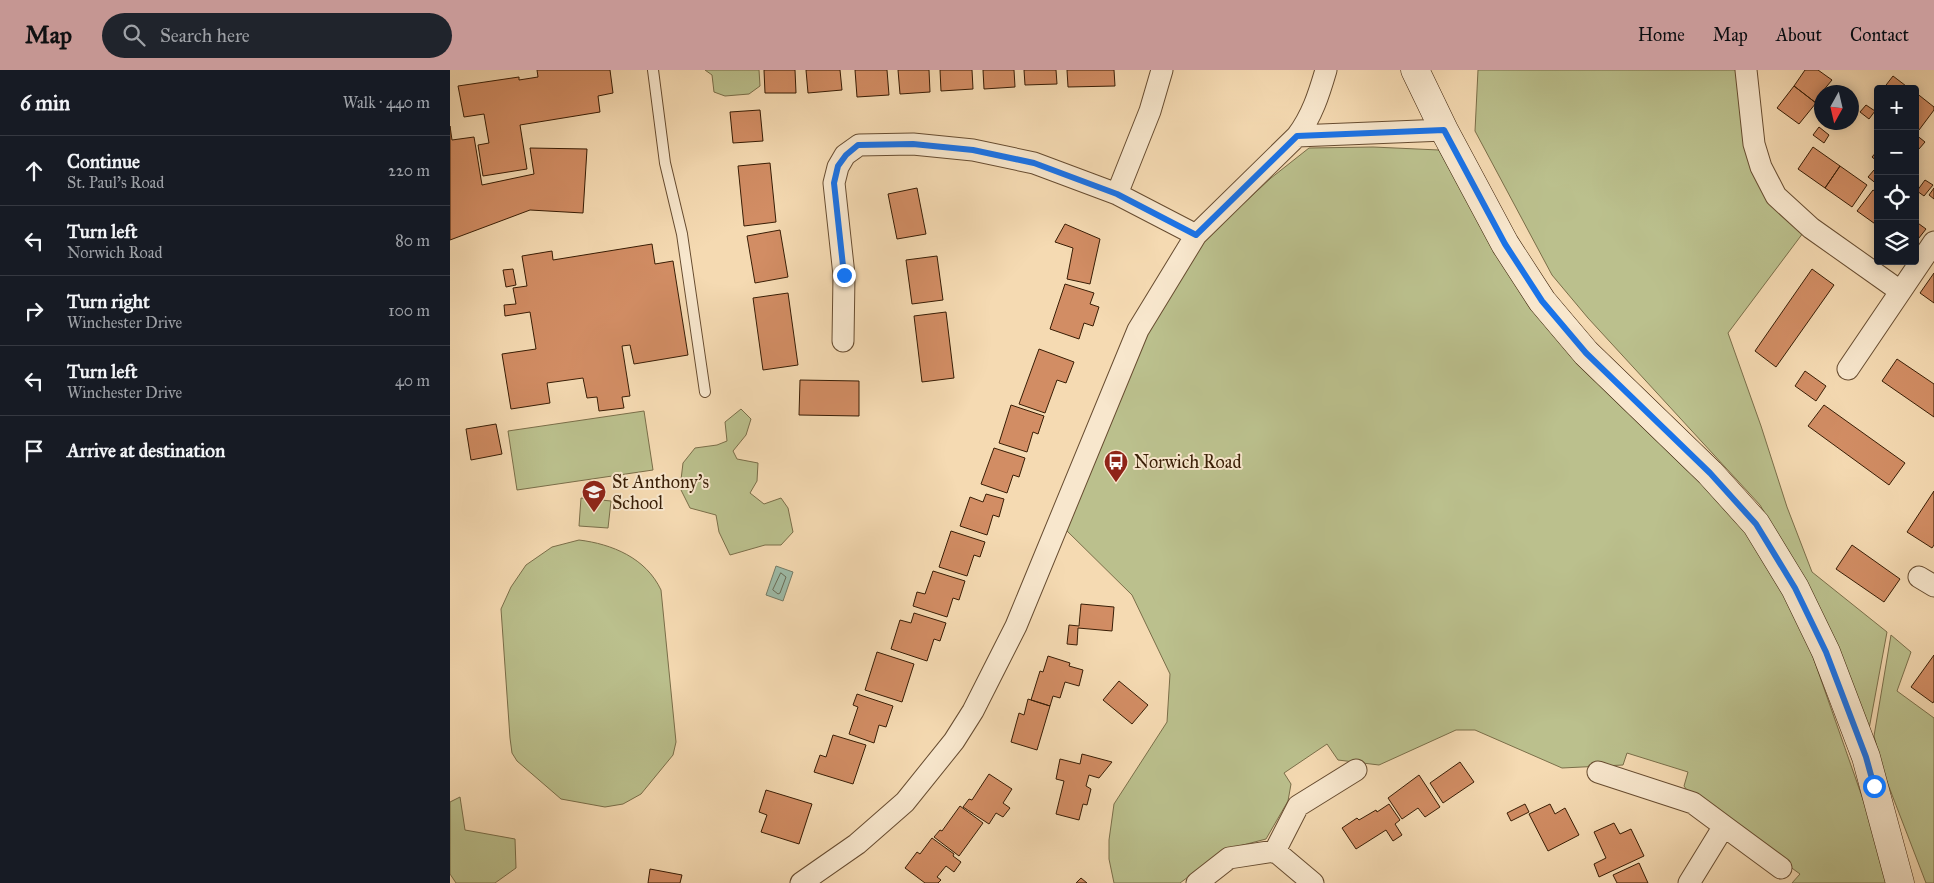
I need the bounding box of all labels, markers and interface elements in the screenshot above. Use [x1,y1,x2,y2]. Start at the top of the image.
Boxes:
search box [102,13,452,58]
text: Map [25,20,72,50]
icon: search [120,21,148,49]
text: Search here [160,24,250,47]
text: Home [1638,24,1685,46]
text: Map [1713,24,1748,46]
text: About [1776,24,1822,46]
text: Contact [1850,24,1909,46]
north arrow [1814,85,1859,130]
map controls [1874,85,1919,265]
button: + [1874,85,1919,130]
text: 6 min [20,90,70,116]
text: Walk · 440 m [343,93,430,112]
button: − [1874,130,1919,175]
text: Continue [67,150,140,173]
icon: ahead [20,157,48,185]
text: 220 m [388,161,430,180]
text: St. Paul's Road [67,173,164,192]
button: locate [1874,175,1919,220]
text: Turn left [67,220,137,243]
button: layers [1874,220,1919,265]
icon: left [20,227,48,255]
text: 80 m [395,231,430,250]
text: Norwich Road [67,243,163,262]
route end [833,264,856,287]
text: Turn right [67,290,150,313]
icon: right [20,297,48,325]
text: 100 m [388,301,430,320]
text: Winchester Drive [67,313,182,332]
text: Turn left [67,360,137,383]
icon: left [20,367,48,395]
text: 40 m [395,371,430,390]
text: Winchester Drive [67,383,182,402]
icon: arrive [20,437,48,465]
text: Arrive at destination [67,439,225,462]
bus stop icon: Norwich Road [1103,449,1129,483]
place label: Norwich Road [1134,451,1241,473]
place label: St Anthony's School [612,471,709,514]
school or university icon: St Anthony's School [581,479,607,513]
route start [1863,775,1886,798]

